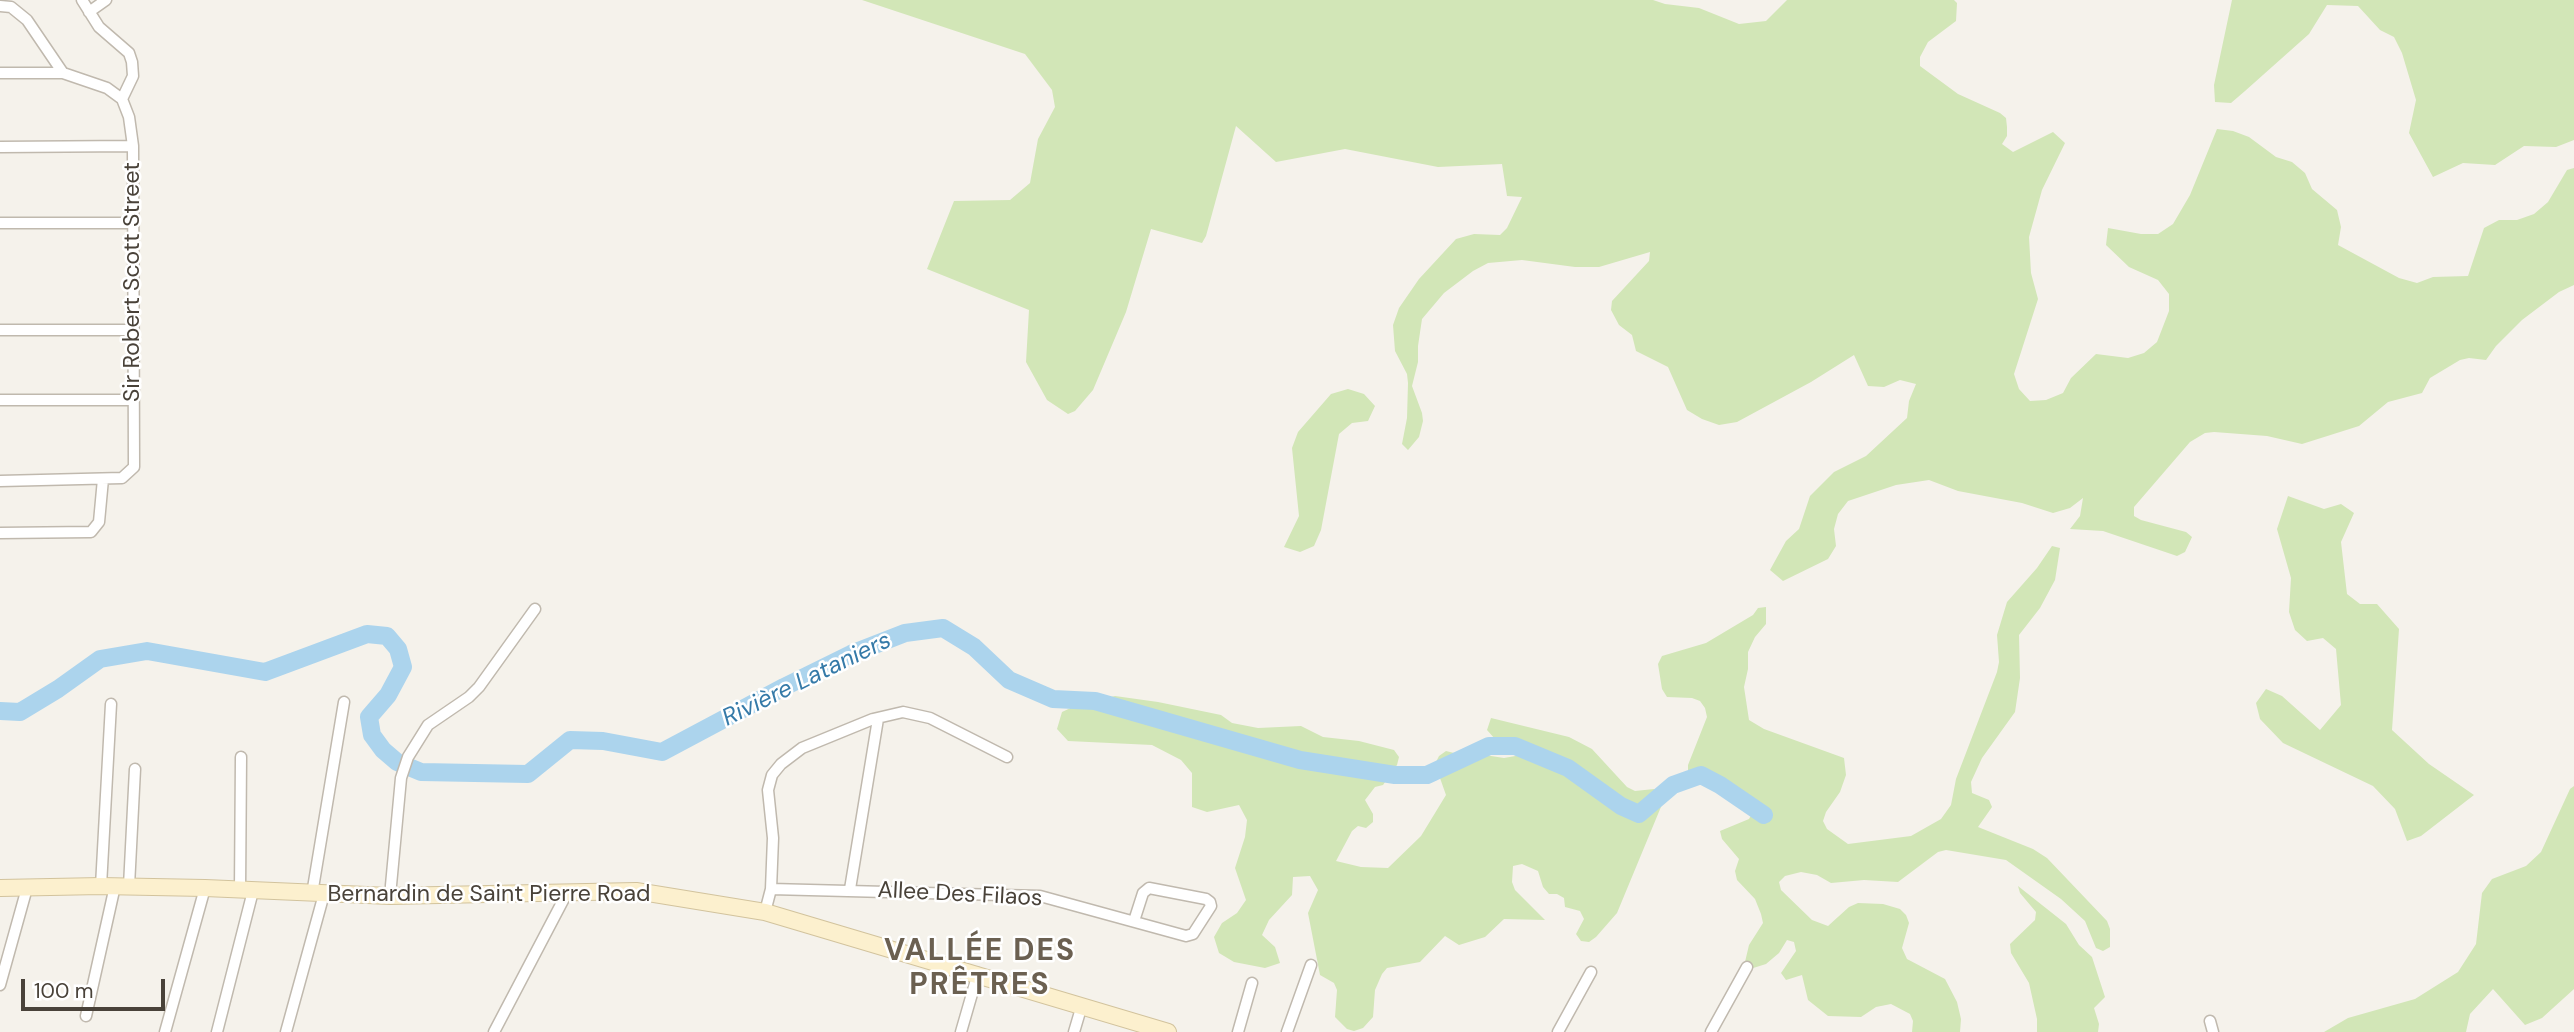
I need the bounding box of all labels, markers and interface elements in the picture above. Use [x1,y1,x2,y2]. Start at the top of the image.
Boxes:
street label: Sir Robert Scott Street [119,162,147,402]
water label: Rivière Lataniers [718,627,896,733]
street label: Allee Des Filaos [877,877,1043,913]
street label: Bernardin de Saint Pierre Road [327,881,651,909]
district label: VALLÉE DES PRÊTRES [885,934,1075,1004]
scale bar [24,965,168,1009]
text: 100 m [34,977,94,1005]

